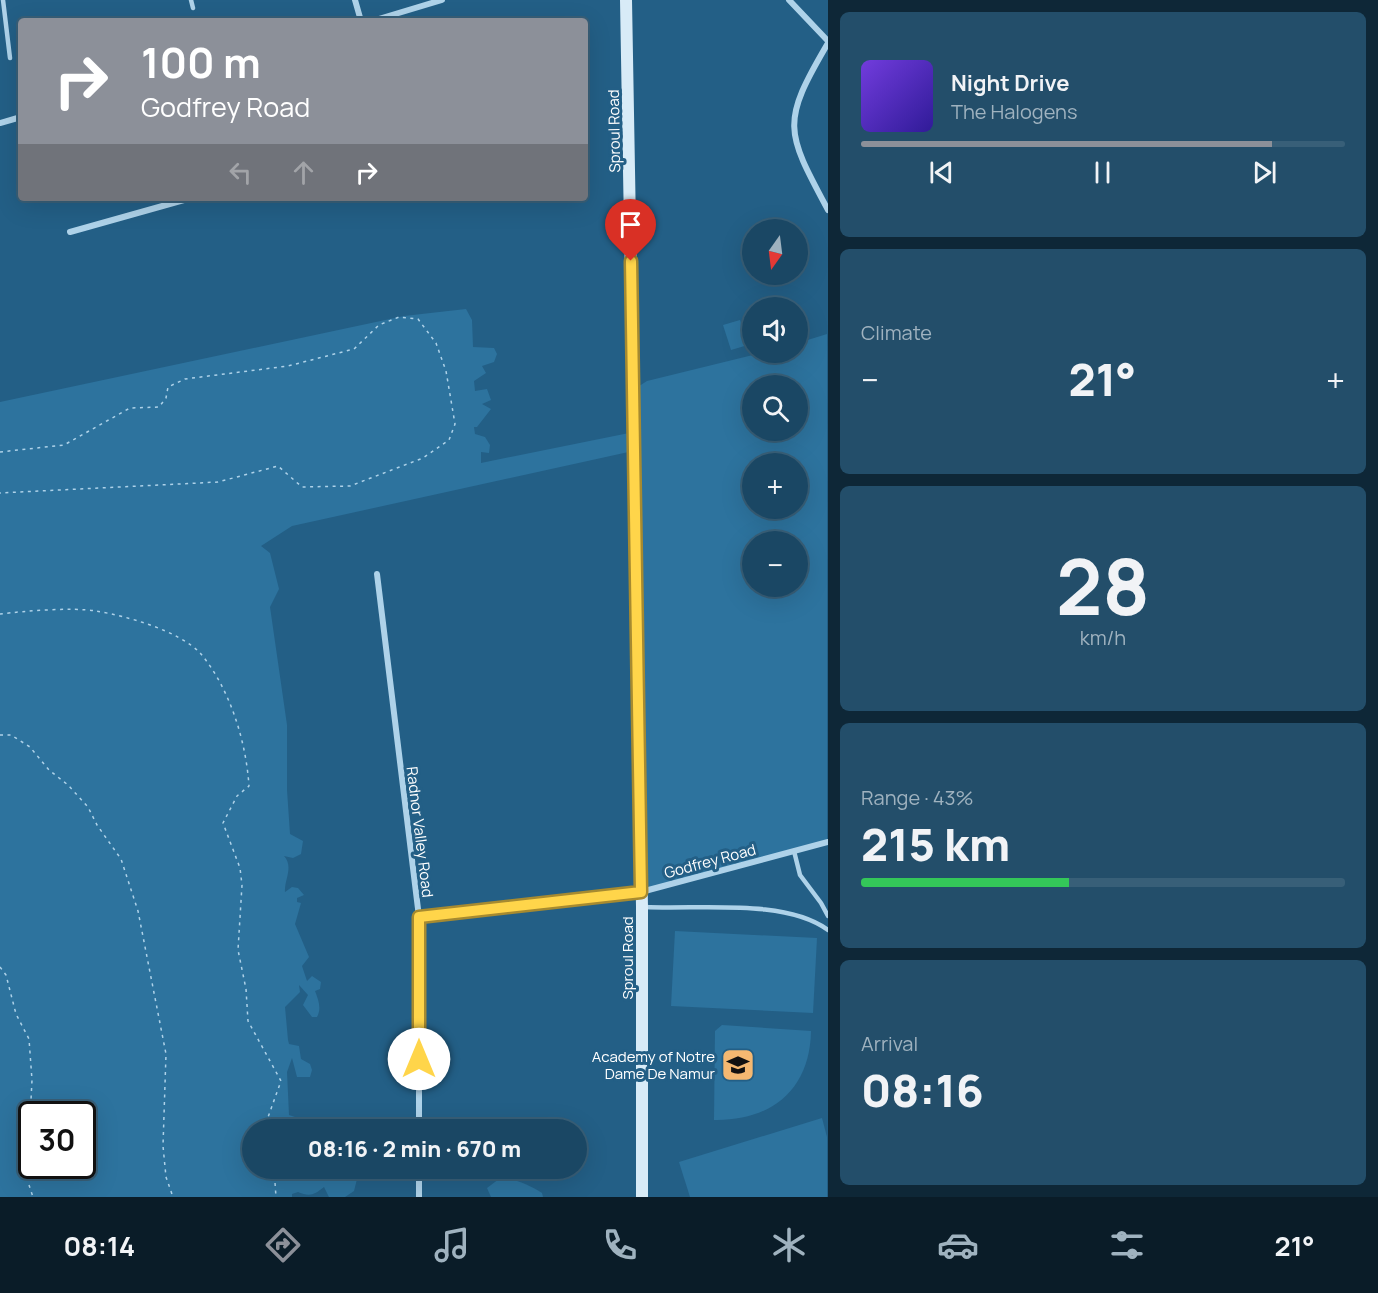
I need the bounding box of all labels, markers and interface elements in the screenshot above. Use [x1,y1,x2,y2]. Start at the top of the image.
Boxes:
text: 100 m [141,33,261,91]
icon: right [42,42,120,120]
text: Night Drive [951,68,1070,98]
text: Godfrey Road [141,88,310,125]
street label: Sproul Road [603,89,625,173]
text: The Halogens [951,98,1077,125]
icon: left [224,156,257,189]
icon: ahead [287,156,320,189]
icon: right [350,156,383,189]
icon: previous [925,156,958,189]
icon: pause [1086,156,1119,189]
icon: next [1248,156,1281,189]
pin [605,199,656,261]
icon: arrive [614,208,647,241]
north arrow [742,219,808,285]
map controls [742,219,808,597]
button: sound [742,297,808,363]
text: Climate [861,319,932,346]
text: 21° [1068,348,1136,410]
text: − [861,357,879,402]
text: + [1326,357,1345,402]
button: search [742,375,808,441]
button: + [742,453,808,519]
button: − [742,531,808,597]
text: 28 [1056,532,1150,638]
text: km/h [1080,624,1126,651]
street label: Radnor Valley Road [402,765,438,899]
text: Range · 43% [861,784,974,811]
text: 215 km [861,813,1010,875]
street label: Godfrey Road [662,839,758,883]
street label: Sproul Road [617,916,638,1000]
position arrow [387,1027,451,1091]
text: Arrival [861,1030,918,1057]
place label: Academy of Notre Dame De Namur [592,1046,716,1084]
school or university icon: Academy of Notre Dame De Namur [720,1047,756,1083]
text: 08:16 [861,1059,984,1121]
speed limit sign: 30 [18,1101,96,1179]
text: 08:16 · 2 min · 670 m [308,1134,521,1164]
icon: directions [262,1224,304,1266]
icon: music [431,1224,473,1266]
icon: phone [599,1224,641,1266]
icon: climate [768,1224,810,1266]
icon: car [937,1224,979,1266]
icon: filters [1106,1224,1148,1266]
text: 08:14 [63,1227,135,1264]
text: 21° [1275,1227,1315,1264]

